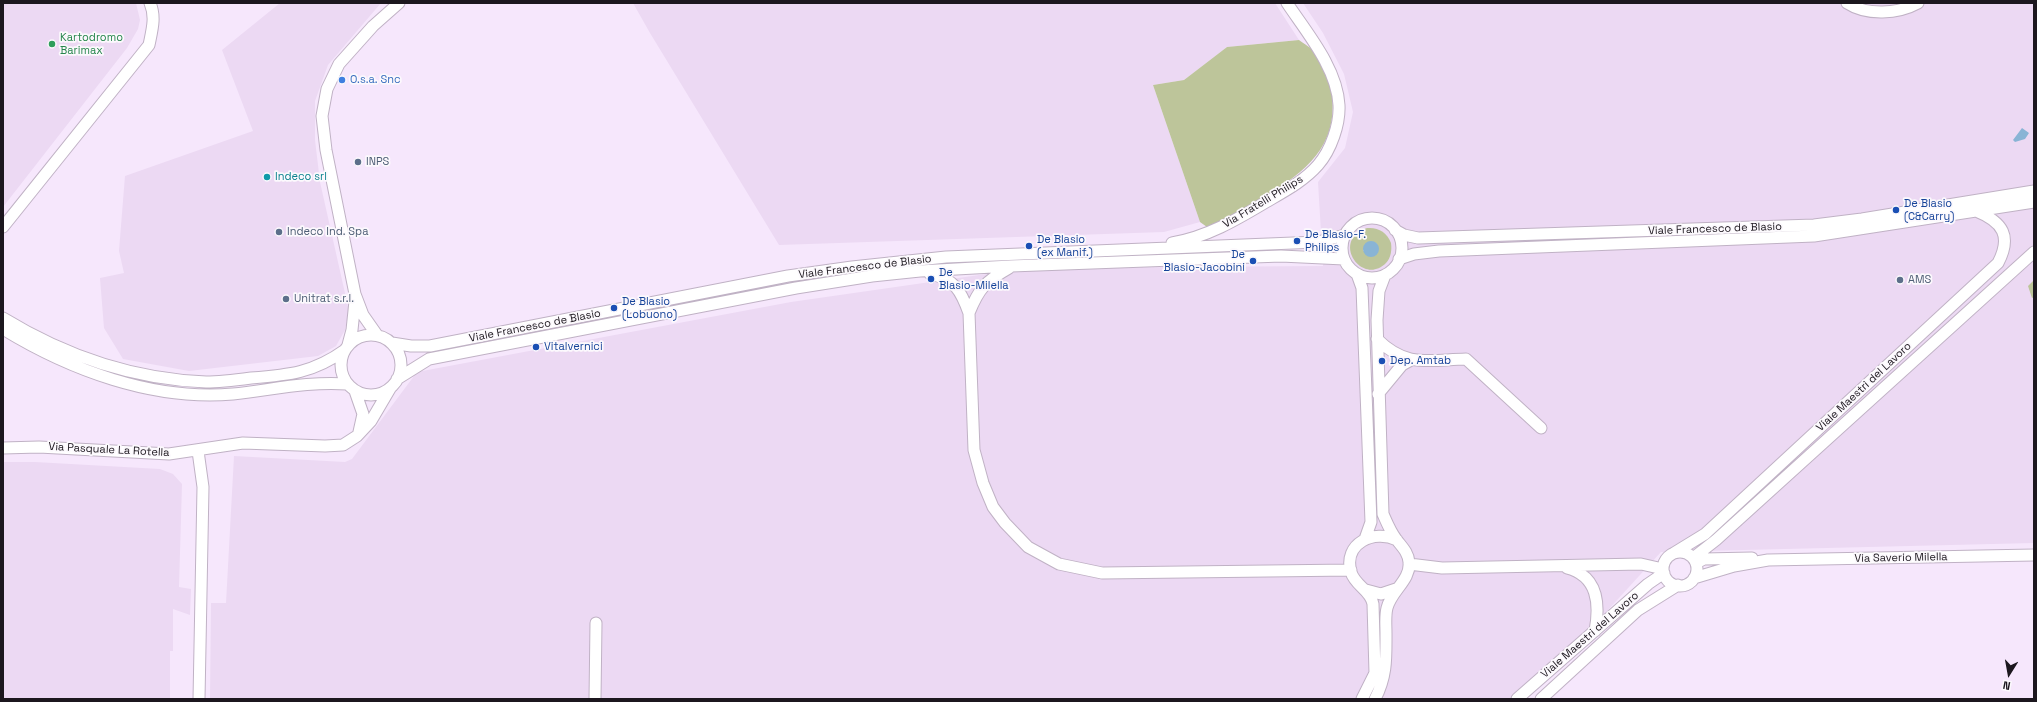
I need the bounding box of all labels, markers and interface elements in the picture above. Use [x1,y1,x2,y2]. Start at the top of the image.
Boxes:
place label: Kartodromo Barimax [60,31,123,57]
marker: Kartodromo Barimax [47,39,57,49]
place label: O.s.a. Snc [350,73,400,87]
marker: O.s.a. Snc [337,75,347,85]
place label: INPS [366,155,389,169]
marker: INPS [353,157,363,167]
place label: Indeco srl [275,170,327,184]
marker: Indeco srl [262,172,272,182]
street label: Via Fratelli Philips [1221,173,1305,231]
place label: De Blasio (C&Carry) [1904,197,1954,223]
marker: De Blasio (C&Carry) [1891,205,1901,215]
street label: Viale Francesco de Blasio [1648,220,1782,238]
place label: Indeco Ind. Spa [287,225,368,239]
marker: Indeco Ind. Spa [274,227,284,237]
place label: De Blasio-F. Philips [1305,228,1366,254]
place label: De Blasio (ex Manif.) [1037,233,1093,259]
marker: De Blasio-F. Philips [1292,236,1302,246]
marker: De Blasio (ex Manif.) [1024,241,1034,251]
place label: De Blasio-Jacobini [1163,248,1245,274]
street label: Viale Francesco de Blasio [798,252,932,282]
marker: De Blasio-Jacobini [1248,256,1258,266]
place label: De Blasio-Milella [939,266,1009,292]
place label: AMS [1908,273,1931,287]
marker: De Blasio-Milella [926,274,936,284]
marker: AMS [1895,275,1905,285]
place label: Unitrat s.r.l. [294,292,354,306]
marker: Unitrat s.r.l. [281,294,291,304]
place label: De Blasio (Lobuono) [622,295,677,321]
marker: De Blasio (Lobuono) [609,303,619,313]
street label: Viale Francesco de Blasio [468,307,602,345]
place label: Vitalvernici [544,340,603,354]
street label: Viale Maestri del Lavoro [1814,340,1914,434]
marker: Vitalvernici [531,342,541,352]
place label: Dep. Amtab [1390,354,1451,368]
marker: Dep. Amtab [1377,356,1387,366]
street label: Via Pasquale La Rotella [48,440,170,460]
street label: Via Saverio Milella [1854,551,1948,565]
street label: Viale Maestri del Lavoro [1539,589,1641,681]
north arrow [1989,654,2029,694]
text: N [2002,678,2012,693]

